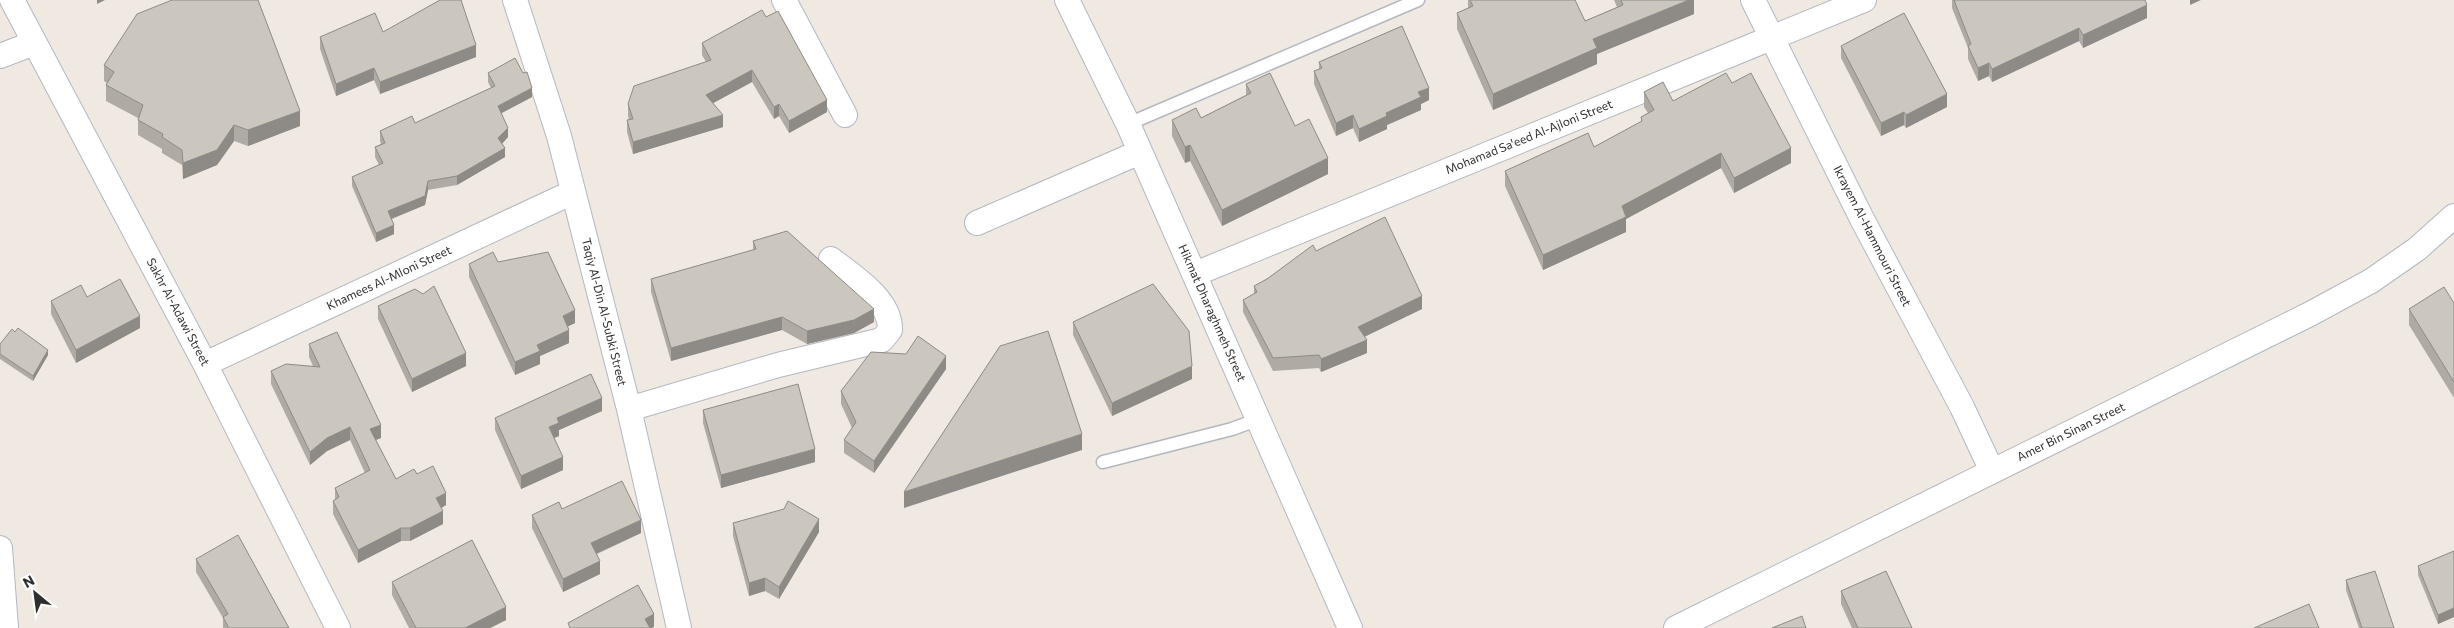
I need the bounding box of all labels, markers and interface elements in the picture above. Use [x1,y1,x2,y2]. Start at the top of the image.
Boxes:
street label: Mohamad Sa'eed Al-Ajloni Street [1443,96,1614,176]
street label: Ikrayem Al-Hammouri Street [1831,163,1915,308]
street label: Taqiy Al-Din Al-Subki Street [580,236,630,387]
street label: Khamees Al-Mloni Street [324,242,453,312]
street label: Hikmat Dharaghmeh Street [1176,242,1250,383]
street label: Sakhr Al-Adawi Street [145,255,213,368]
street label: Amer Bin Sinan Street [2014,399,2127,463]
north arrow [10,568,60,618]
text: N [20,571,37,591]

